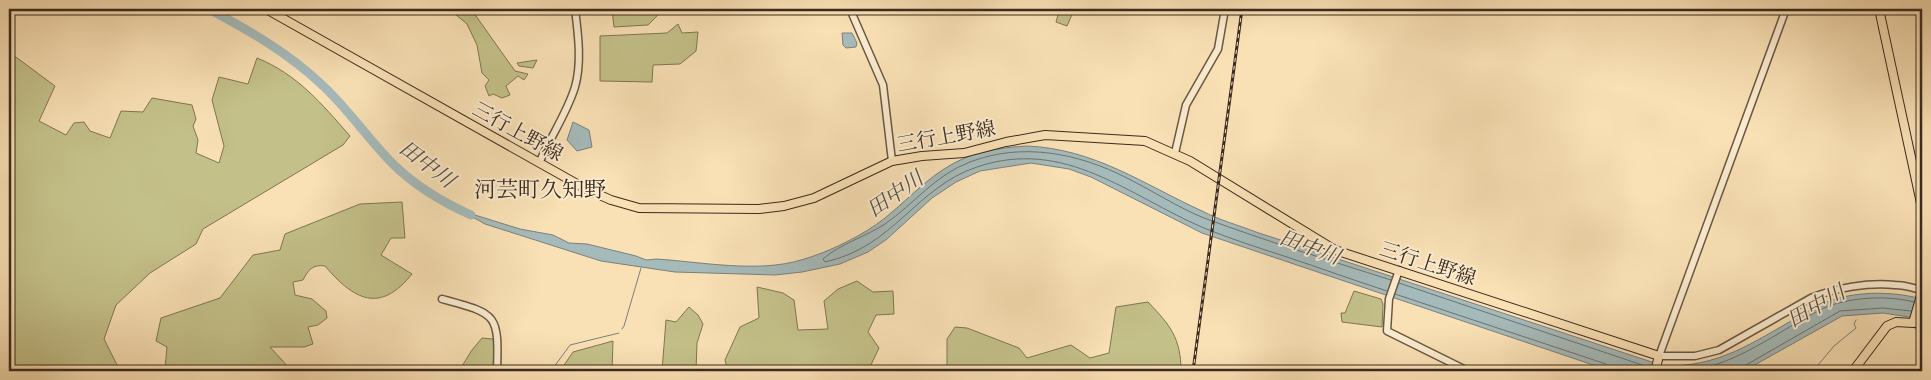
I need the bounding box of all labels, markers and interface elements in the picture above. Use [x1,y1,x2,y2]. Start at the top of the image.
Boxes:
street label: 三行上野線 [466,96,568,170]
street label: 三行上野線 [895,115,998,161]
water label: 田中川 [392,135,462,198]
water label: 田中川 [862,164,932,226]
district label: 河芸町久知野 [474,176,606,208]
water label: 田中川 [1275,224,1346,274]
street label: 三行上野線 [1375,236,1479,295]
water label: 田中川 [1782,278,1854,336]

